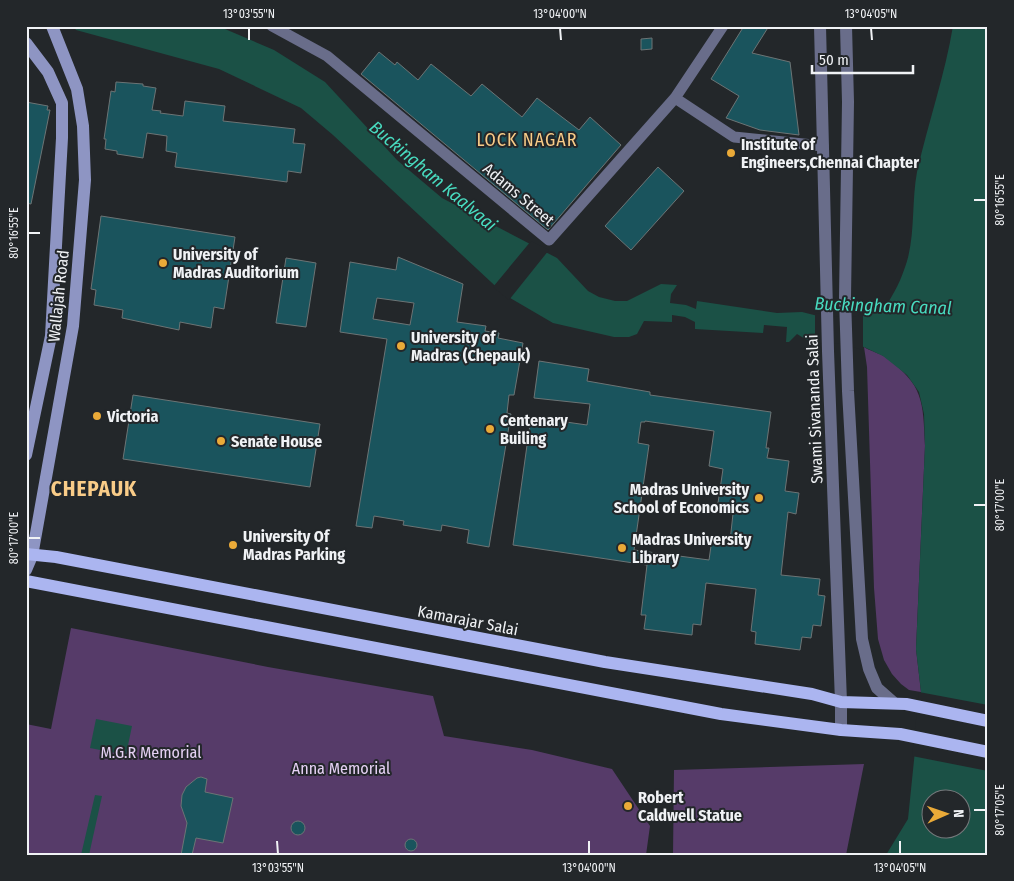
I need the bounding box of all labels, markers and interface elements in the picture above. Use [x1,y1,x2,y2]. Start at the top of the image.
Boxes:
text: 13°03'55"N [223,7,275,21]
text: 13°04'00"N [533,7,587,21]
text: 13°04'05"N [845,7,897,21]
scale bar [812,42,913,74]
text: 50 m [819,51,849,69]
water label: Buckingham Kaalvaai [365,116,502,236]
district label: LOCK NAGAR [476,129,578,151]
place label: Institute of Engineers,Chennai Chapter [741,135,919,172]
marker: Institute of Engineers,Chennai Chapter [725,147,737,159]
street label: Adams Street [479,159,559,230]
text: 80°16'55"E [993,174,1007,226]
text: 80°16'55"E [7,207,21,259]
place label: University of Madras Auditorium [173,245,299,282]
street label: Wallajah Road [44,249,73,343]
marker: University of Madras Auditorium [157,257,169,269]
water label: Buckingham Canal [814,293,952,319]
place label: University of Madras (Chepauk) [411,328,530,365]
street label: Swami Sivananda Salai [802,334,827,484]
marker: University of Madras (Chepauk) [395,340,407,352]
place label: Victoria [106,407,158,426]
marker: Victoria [91,410,103,422]
place label: Centenary Builing [500,411,568,448]
marker: Centenary Builing [484,423,496,435]
place label: Senate House [231,432,322,451]
marker: Senate House [215,435,227,447]
district label: CHEPAUK [51,476,137,502]
text: 80°17'00"E [993,478,1007,531]
place label: Madras University School of Economics [614,480,749,517]
marker: Madras University School of Economics [753,492,765,504]
text: 80°17'00"E [7,511,21,564]
place label: University Of Madras Parking [243,527,345,564]
place label: Madras University Library [632,530,752,567]
marker: University Of Madras Parking [227,539,239,551]
marker: Madras University Library [616,542,628,554]
street label: Kamarajar Salai [416,601,520,640]
park label: M.G.R Memorial [100,743,202,762]
park label: Anna Memorial [292,759,390,778]
text: 80°17'05"E [993,784,1007,836]
place label: Robert Caldwell Statue [638,788,742,825]
north arrow [922,788,972,838]
marker: Robert Caldwell Statue [622,800,634,812]
text: N [950,809,967,818]
text: 13°03'55"N [252,861,304,875]
text: 13°04'00"N [562,861,616,875]
text: 13°04'05"N [874,861,926,875]

